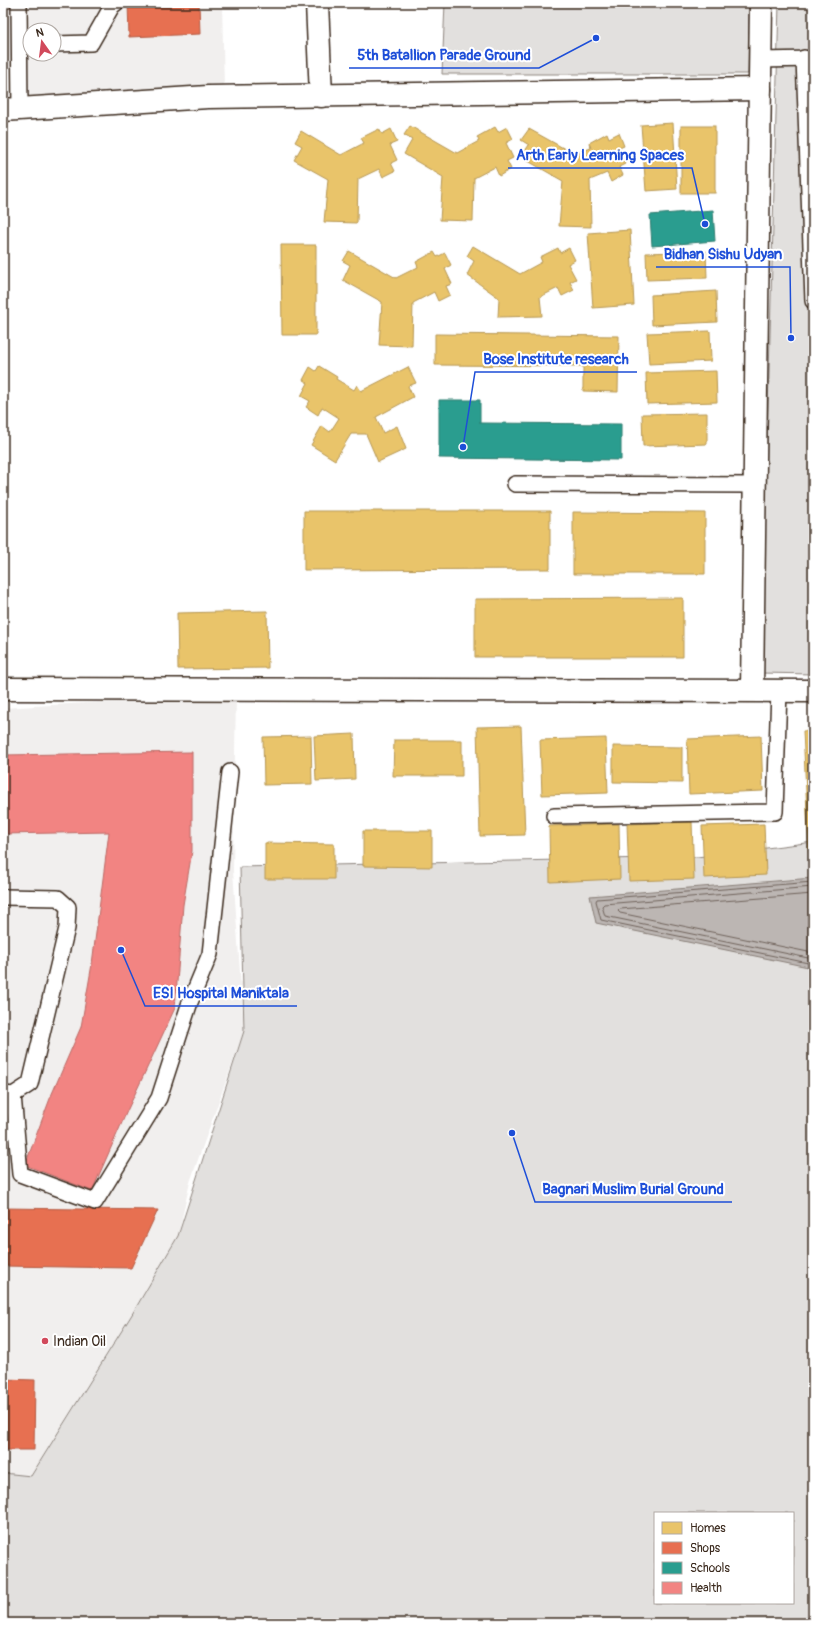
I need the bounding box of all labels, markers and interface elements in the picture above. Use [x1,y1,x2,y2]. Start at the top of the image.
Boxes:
north arrow [22,22,62,62]
text: N [35,25,45,40]
callout: 5th Batallion Parade Ground [349,41,539,68]
text: 5th Batallion Parade Ground [357,46,531,65]
callout: Arth Early Learning Spaces [508,141,692,168]
text: Arth Early Learning Spaces [516,146,684,165]
callout: Bidhan Sishu Udyan [656,240,790,267]
text: Bidhan Sishu Udyan [664,245,783,264]
callout: Bose Institute research [475,345,637,372]
text: Bose Institute research [483,350,629,369]
callout: ESI Hospital Maniktala [145,979,297,1006]
text: ESI Hospital Maniktala [153,984,289,1003]
callout: Bagnari Muslim Burial Ground [535,1175,732,1202]
text: Bagnari Muslim Burial Ground [542,1180,724,1199]
place label: Indian Oil [53,1333,106,1350]
marker: Indian Oil [40,1336,50,1346]
legend [654,1512,794,1604]
text: Homes [690,1521,726,1536]
text: Shops [690,1541,721,1556]
text: Schools [690,1561,730,1576]
text: Health [690,1581,722,1596]

